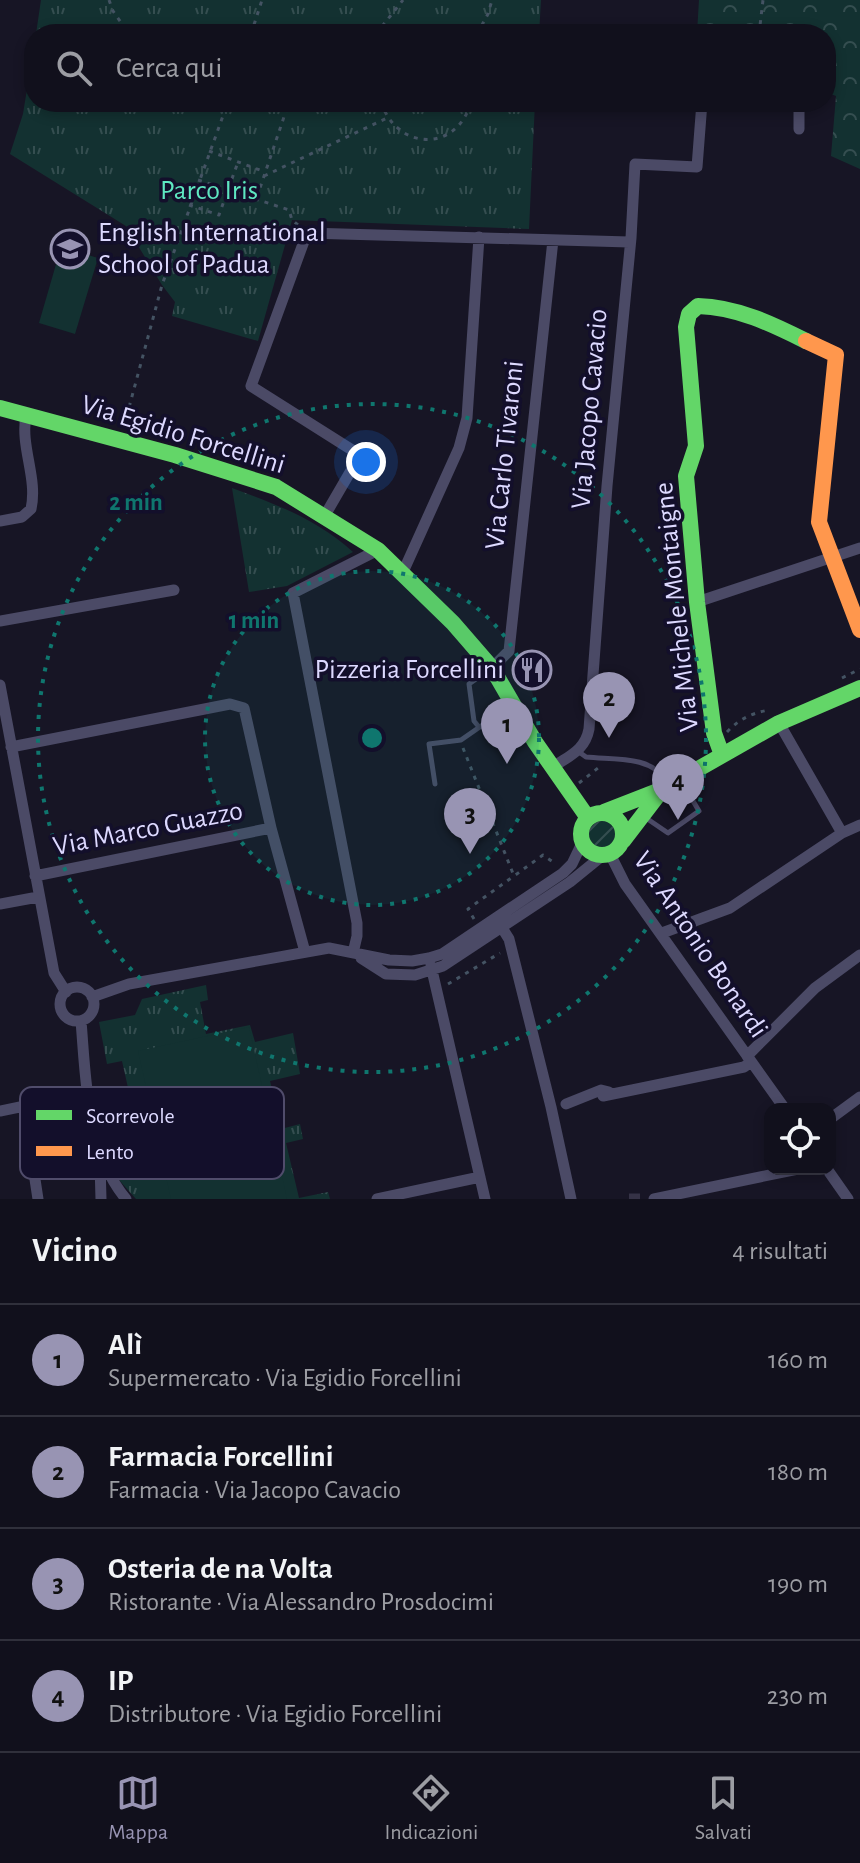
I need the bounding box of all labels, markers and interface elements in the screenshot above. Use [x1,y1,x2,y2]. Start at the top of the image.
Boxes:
search box [24,24,836,112]
icon: search [52,46,96,90]
text: Cerca qui [116,53,222,83]
park label: Parco Iris [160,177,258,205]
place label: English International School of Padua [98,219,326,279]
school or university icon: English International School of Padua [49,228,91,270]
street label: Via Jacopo Cavacio [567,308,613,510]
street label: Via Carlo Tivaroni [481,359,529,551]
street label: Via Egidio Forcellini [78,391,288,479]
your location [346,442,386,482]
street label: Via Michele Montaigne [650,481,704,733]
text: 2 min [109,491,163,515]
text: 1 min [229,609,279,633]
restaurant icon: Pizzeria Forcellini [511,649,553,691]
place label: Pizzeria Forcellini [315,656,504,684]
pin: 2 [583,672,635,738]
pin: 1 [481,698,533,764]
centre of rings [358,724,386,752]
pin: 4 [652,754,704,820]
pin: 3 [444,788,496,854]
street label: Via Marco Guazzo [51,797,245,861]
street label: Via Antonio Bonardi [628,847,772,1043]
legend [20,1087,284,1179]
map controls [764,1103,836,1175]
button: locate [764,1103,836,1175]
text: Scorrevole [86,1105,175,1127]
text: Lento [86,1141,134,1163]
text: Vicino [32,1234,118,1268]
text: 4 risultati [732,1238,828,1264]
text: Alì [108,1330,142,1360]
text: 1 [53,1347,63,1373]
text: 160 m [768,1347,828,1373]
text: Supermercato · Via Egidio Forcellini [108,1365,462,1391]
text: Farmacia Forcellini [108,1442,333,1472]
text: 2 [52,1459,64,1485]
text: 180 m [768,1459,828,1485]
text: Farmacia · Via Jacopo Cavacio [108,1477,401,1503]
text: Osteria de na Volta [108,1554,333,1584]
text: 3 [52,1571,64,1597]
text: 190 m [768,1571,828,1597]
text: Ristorante · Via Alessandro Prosdocimi [108,1589,494,1615]
text: IP [108,1666,133,1696]
text: 4 [51,1683,65,1709]
text: 230 m [767,1683,828,1709]
text: Distributore · Via Egidio Forcellini [108,1701,442,1727]
tab: Mappa [108,1771,168,1845]
tab: Indicazioni [385,1771,478,1845]
tab: Salvati [695,1771,752,1845]

